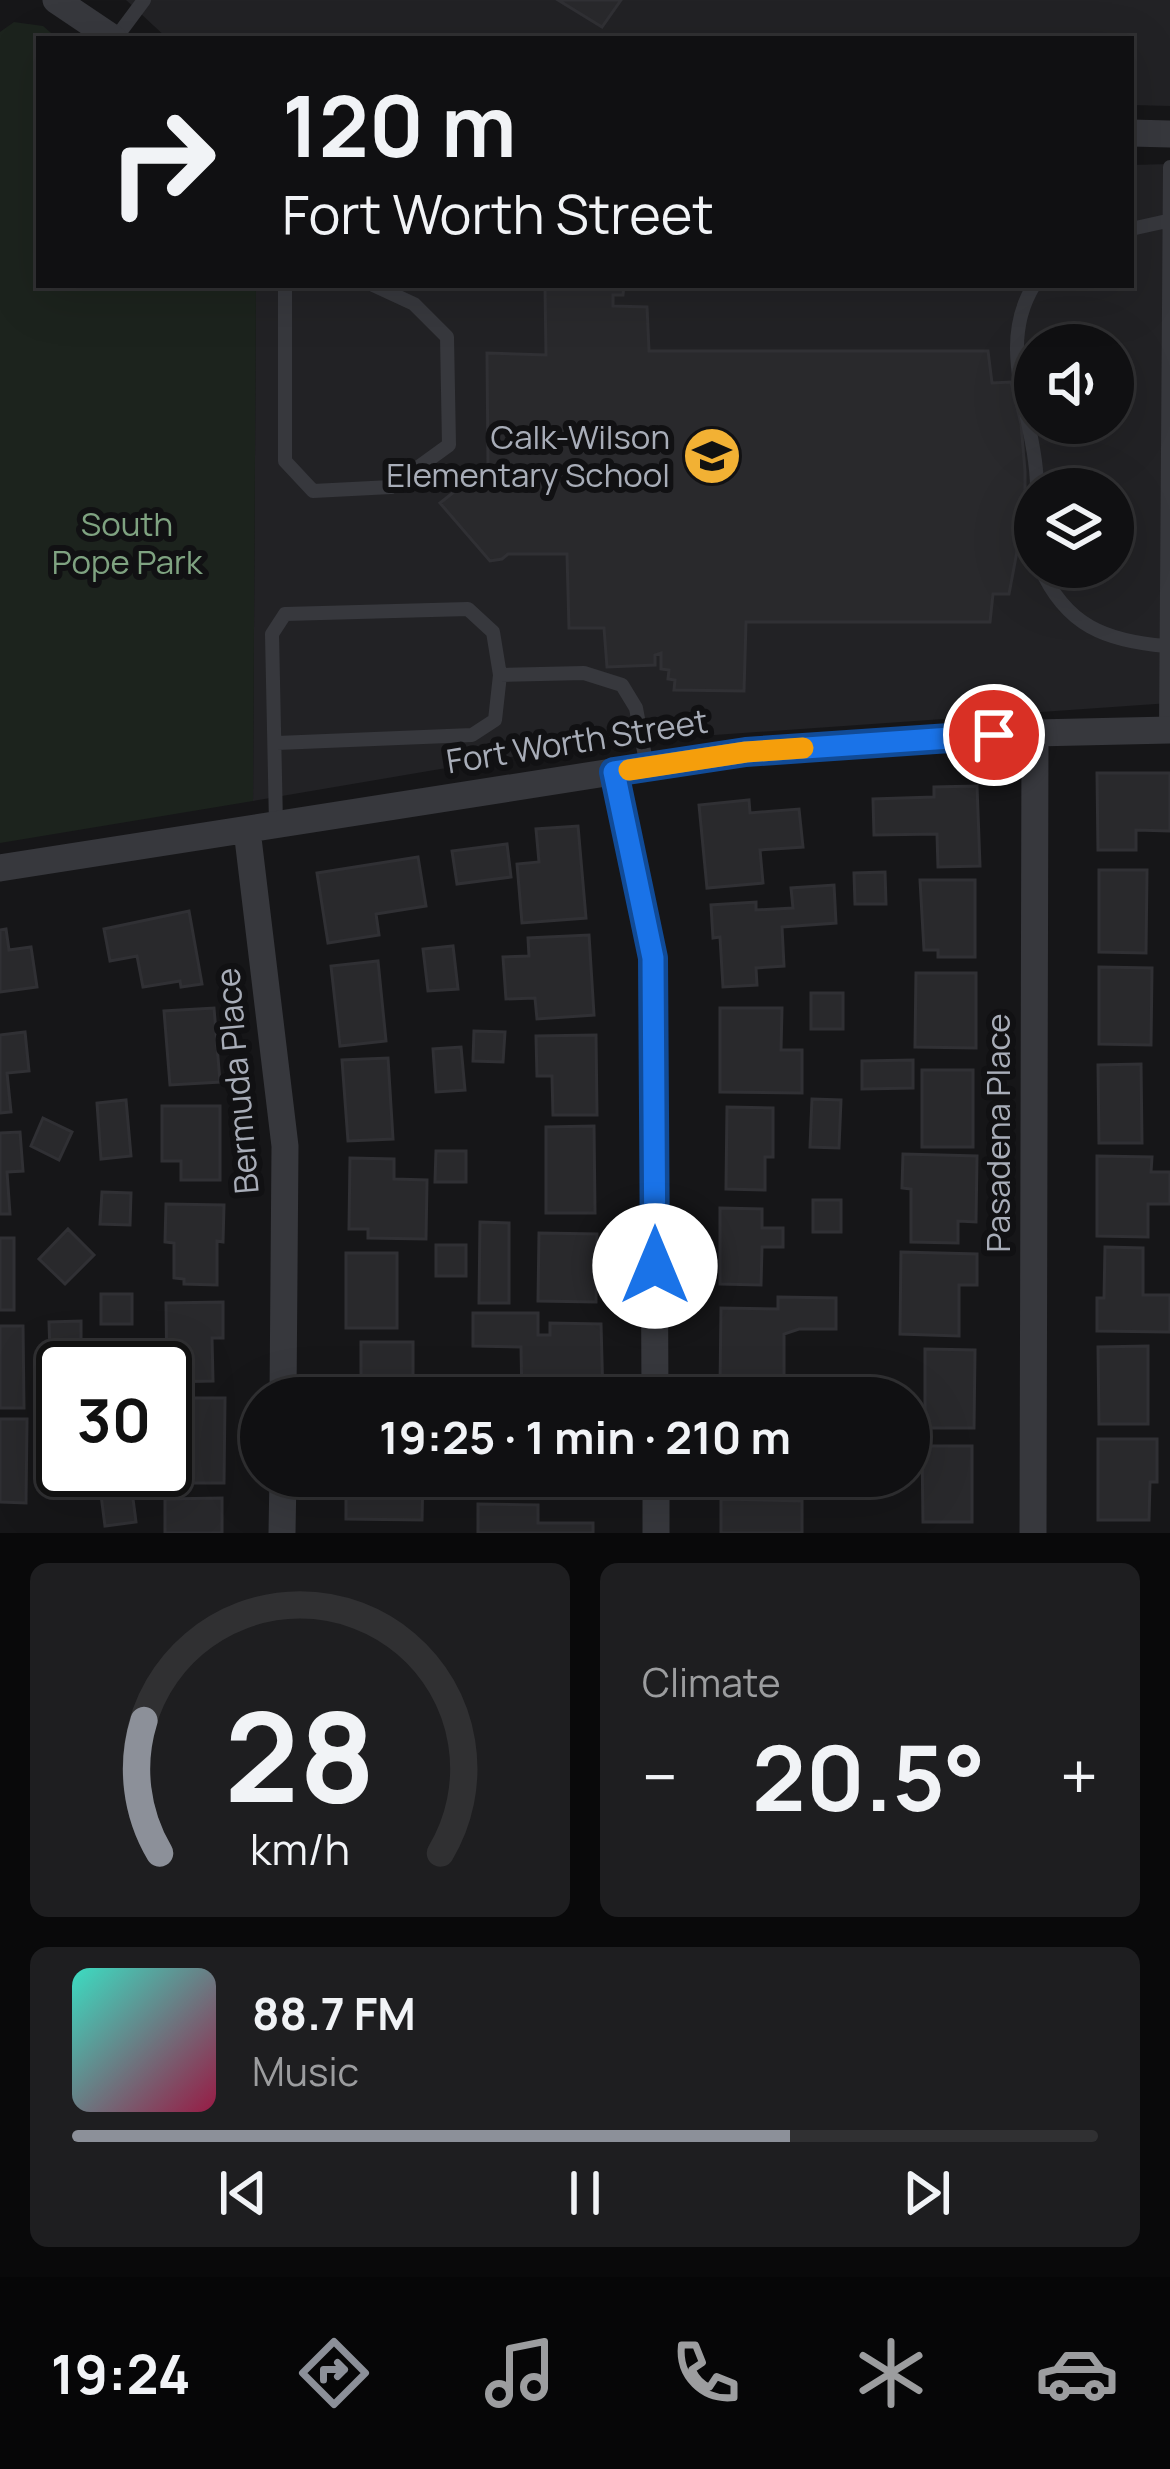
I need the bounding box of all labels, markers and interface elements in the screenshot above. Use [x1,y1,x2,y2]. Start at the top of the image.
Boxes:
text: 120 m [282,67,516,182]
icon: right [84,84,240,240]
text: Fort Worth Street [282,176,714,250]
map controls [1014,324,1134,588]
button: sound [1014,324,1134,444]
place label: Calk-Wilson Elementary School [386,414,670,497]
school or university icon: Calk-Wilson Elementary School [681,425,743,487]
button: layers [1014,468,1134,588]
park label: South Pope Park [52,501,204,584]
pin [943,684,1045,786]
street label: Fort Worth Street [443,698,711,783]
icon: arrive [961,702,1027,768]
street label: Bermuda Place [204,966,269,1196]
street label: Pasadena Place [975,1013,1020,1253]
position arrow [592,1203,718,1329]
speed limit sign: 30 [36,1341,192,1497]
text: 19:25 · 1 min · 210 m [379,1406,791,1468]
text: Climate [642,1655,781,1709]
text: 28 [225,1669,375,1839]
text: 20.5° [752,1715,985,1838]
text: − [642,1731,678,1821]
text: + [1060,1731,1098,1821]
text: km/h [250,1819,350,1878]
text: 88.7 FM [252,1982,416,2044]
text: Music [252,2044,359,2098]
icon: previous [210,2160,276,2226]
icon: pause [552,2160,618,2226]
icon: next [894,2160,960,2226]
icon: directions [292,2331,376,2415]
icon: music [478,2331,562,2415]
icon: phone [664,2331,748,2415]
icon: climate [849,2331,933,2415]
icon: car [1035,2331,1119,2415]
text: 19:24 [51,2336,191,2410]

